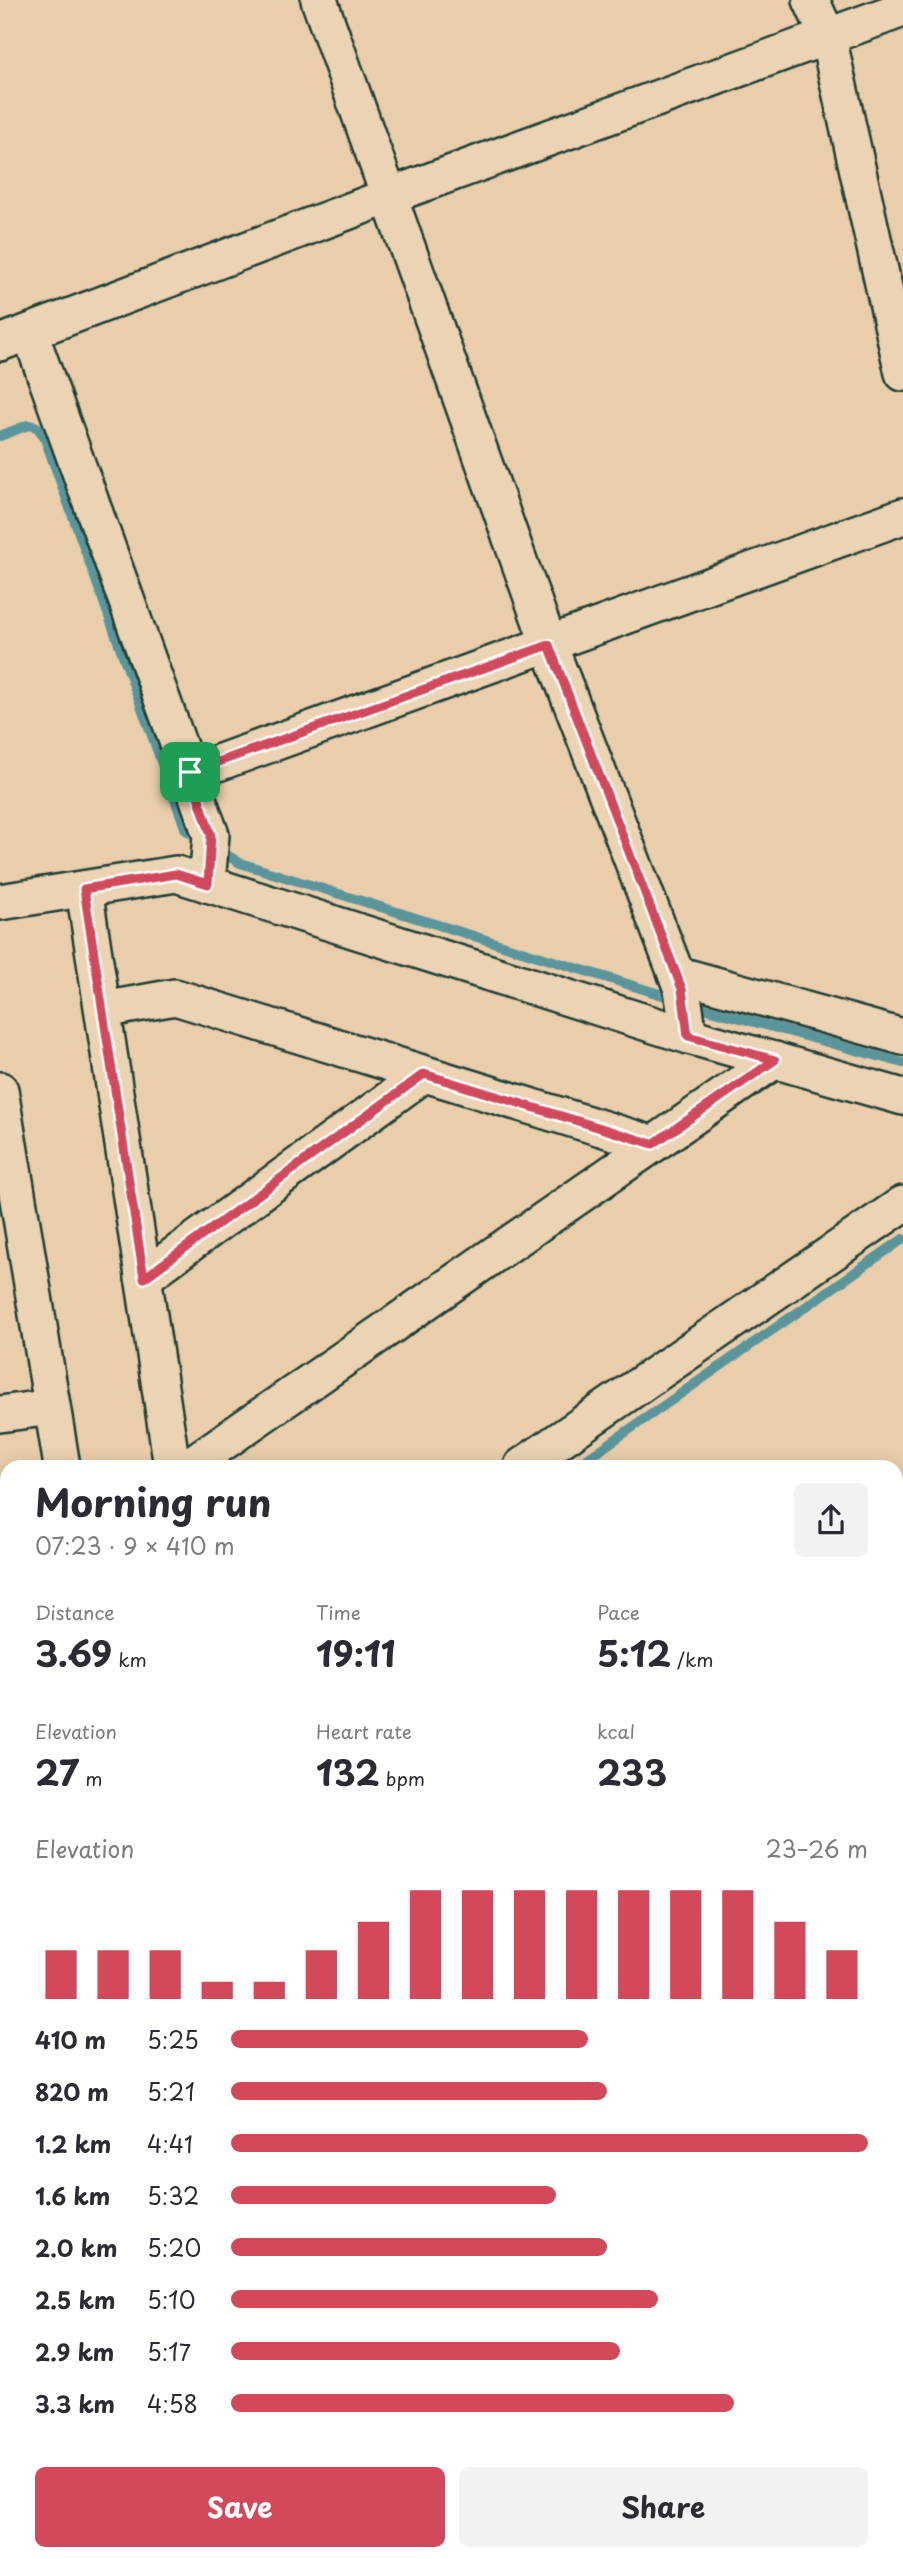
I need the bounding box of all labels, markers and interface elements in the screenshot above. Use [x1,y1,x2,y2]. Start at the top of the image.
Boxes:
pin [160,742,220,802]
icon: arrive [171,753,209,791]
text: Morning run [35,1473,271,1530]
button: share [794,1483,868,1557]
text: 07:23 · 9 × 410 m [35,1528,235,1563]
text: Distance [35,1598,115,1626]
text: Time [316,1598,361,1626]
text: Pace [597,1598,640,1626]
text: 3.69 [35,1626,112,1679]
text: 19:11 [316,1626,396,1679]
text: 5:12 [597,1626,671,1679]
text: km [112,1645,147,1673]
text: /km [671,1645,713,1673]
text: Elevation [35,1717,117,1745]
text: Heart rate [316,1717,412,1745]
text: kcal [597,1717,635,1745]
text: 27 [35,1745,79,1798]
text: 132 [316,1745,380,1798]
text: 233 [597,1745,667,1798]
text: m [79,1764,103,1792]
text: bpm [380,1764,425,1792]
text: Elevation [35,1831,134,1866]
text: 23–26 m [765,1831,868,1866]
text: 410 m [35,2022,106,2057]
text: 5:25 [147,2022,199,2057]
text: 820 m [35,2074,109,2109]
text: 5:21 [147,2074,195,2109]
text: 1.2 km [35,2126,111,2161]
text: 4:41 [147,2126,193,2161]
text: 1.6 km [35,2178,110,2213]
text: 5:32 [147,2178,199,2213]
text: 2.0 km [35,2230,117,2265]
text: 5:20 [147,2230,201,2265]
text: 2.5 km [35,2282,115,2317]
text: 5:10 [147,2282,195,2317]
text: 2.9 km [35,2334,114,2369]
text: 5:17 [147,2334,191,2369]
text: 3.3 km [35,2386,115,2421]
text: 4:58 [147,2386,198,2421]
button: Save [35,2467,445,2547]
button: Share [459,2467,868,2547]

